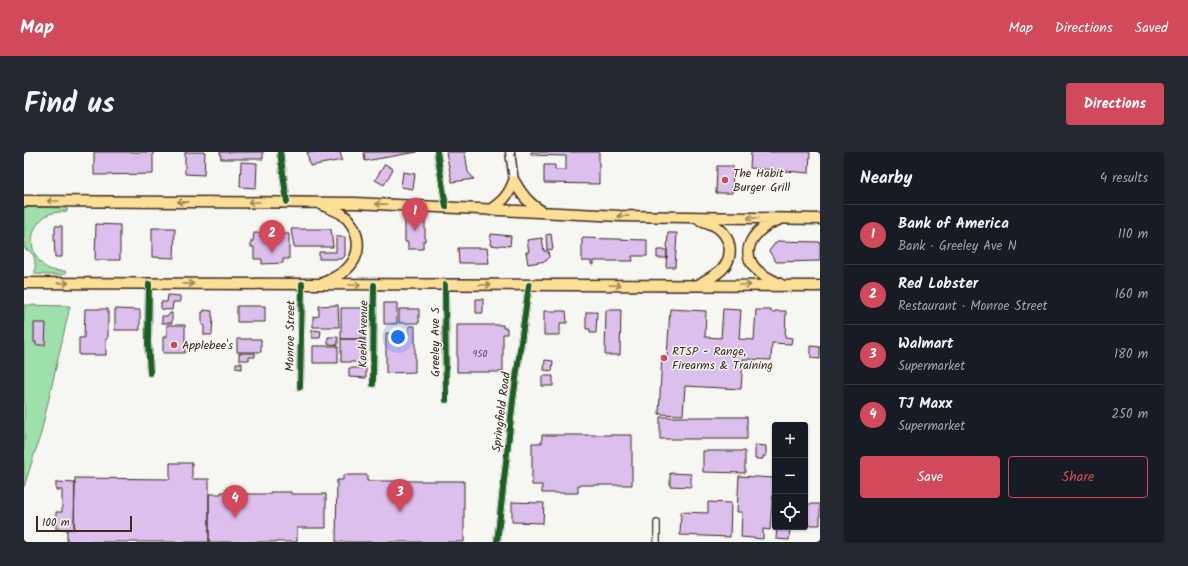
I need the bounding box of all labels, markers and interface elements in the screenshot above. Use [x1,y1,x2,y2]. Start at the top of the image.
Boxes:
text: Map [20,13,54,43]
text: Map [1008,17,1033,39]
text: Directions [1055,17,1113,39]
text: Saved [1135,17,1168,39]
text: Find us [24,82,115,127]
button: Directions [1066,83,1164,125]
place label: The Habit Burger Grill [733,164,790,197]
text: Nearby [860,165,912,192]
text: 4 results [1100,168,1148,189]
marker: The Habit Burger Grill [720,175,730,185]
one-way arrow [47,197,60,205]
one-way arrow [177,198,190,206]
one-way arrow [248,198,261,206]
pin: 1 [402,198,428,231]
one-way arrow [375,200,388,208]
one-way arrow [617,212,630,220]
text: Bank of America [898,212,1009,236]
one-way arrow [747,214,760,222]
pin: 2 [259,220,285,253]
text: 1 [871,224,875,245]
text: 110 m [1118,224,1148,245]
text: Bank · Greeley Ave N [898,236,1016,257]
text: Red Lobster [898,272,978,296]
one-way arrow [56,279,69,287]
one-way arrow [181,280,194,288]
one-way arrow [348,281,361,289]
one-way arrow [478,281,491,289]
one-way arrow [608,281,621,289]
one-way arrow [738,281,751,289]
text: 2 [869,284,877,305]
text: 160 m [1115,284,1148,305]
text: Restaurant · Monroe Street [898,296,1048,317]
street label: Monroe Street [280,300,301,372]
street label: Koehl Avenue [353,300,374,368]
street label: Greeley Ave S [426,306,445,377]
your location [388,327,408,347]
text: Walmart [898,332,954,356]
place label: Applebee's [182,336,233,355]
marker: Applebee's [169,340,179,350]
place label: RTSP - Range, Firearms & Training [672,342,773,375]
text: 3 [869,344,877,365]
text: 180 m [1114,344,1148,365]
house number: 950 [472,346,488,362]
marker: RTSP - Range, Firearms & Training [659,353,669,363]
text: Supermarket [898,356,965,377]
street label: Springfield Road [487,370,516,453]
text: TJ Maxx [898,392,952,416]
text: 4 [869,404,877,425]
text: 250 m [1111,404,1148,425]
text: Supermarket [898,416,965,437]
map controls [772,422,808,530]
button: + [772,422,808,458]
button: Save [860,456,1000,498]
button: Share [1008,456,1148,498]
button: − [772,458,808,494]
pin: 3 [387,479,413,512]
pin: 4 [222,485,248,518]
button: locate [772,494,808,530]
scale bar [36,514,132,533]
text: 100 m [42,514,70,532]

